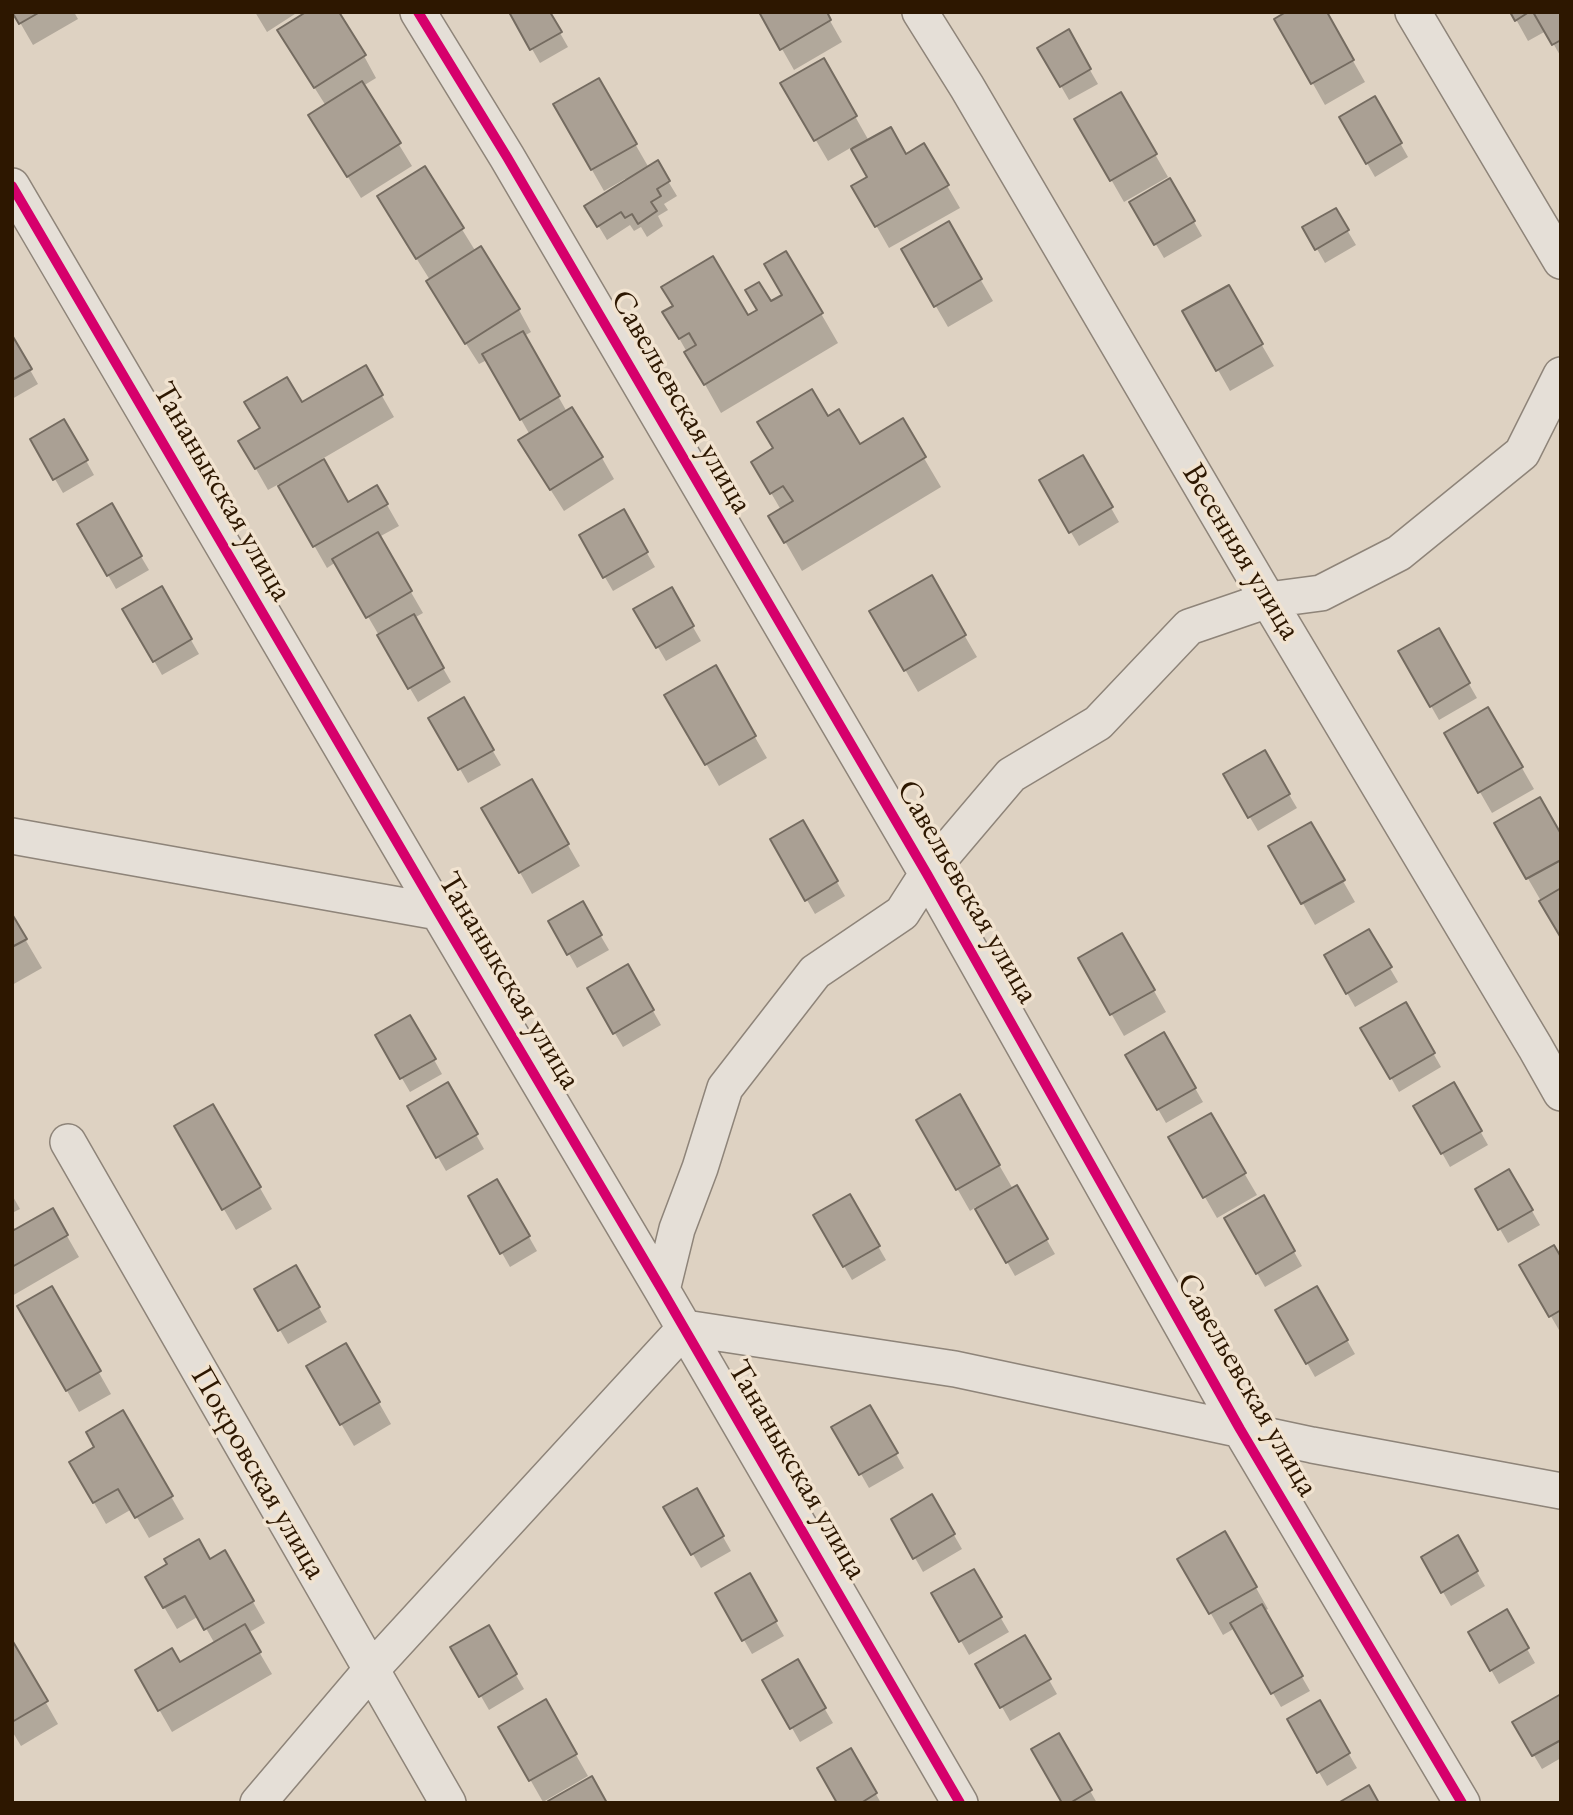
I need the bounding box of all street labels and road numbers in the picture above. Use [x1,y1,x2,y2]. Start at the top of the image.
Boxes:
street label: Савельевская улица [602,284,760,520]
street label: Тананыкская улица [144,376,300,608]
street label: Весенняя улица [1173,457,1309,647]
street label: Савельевская улица [888,774,1046,1010]
street label: Тананыкская улица [429,865,589,1097]
street label: Савельевская улица [1168,1267,1326,1503]
street label: Тананыкская улица [719,1354,875,1586]
street label: Покровская улица [182,1360,334,1586]

